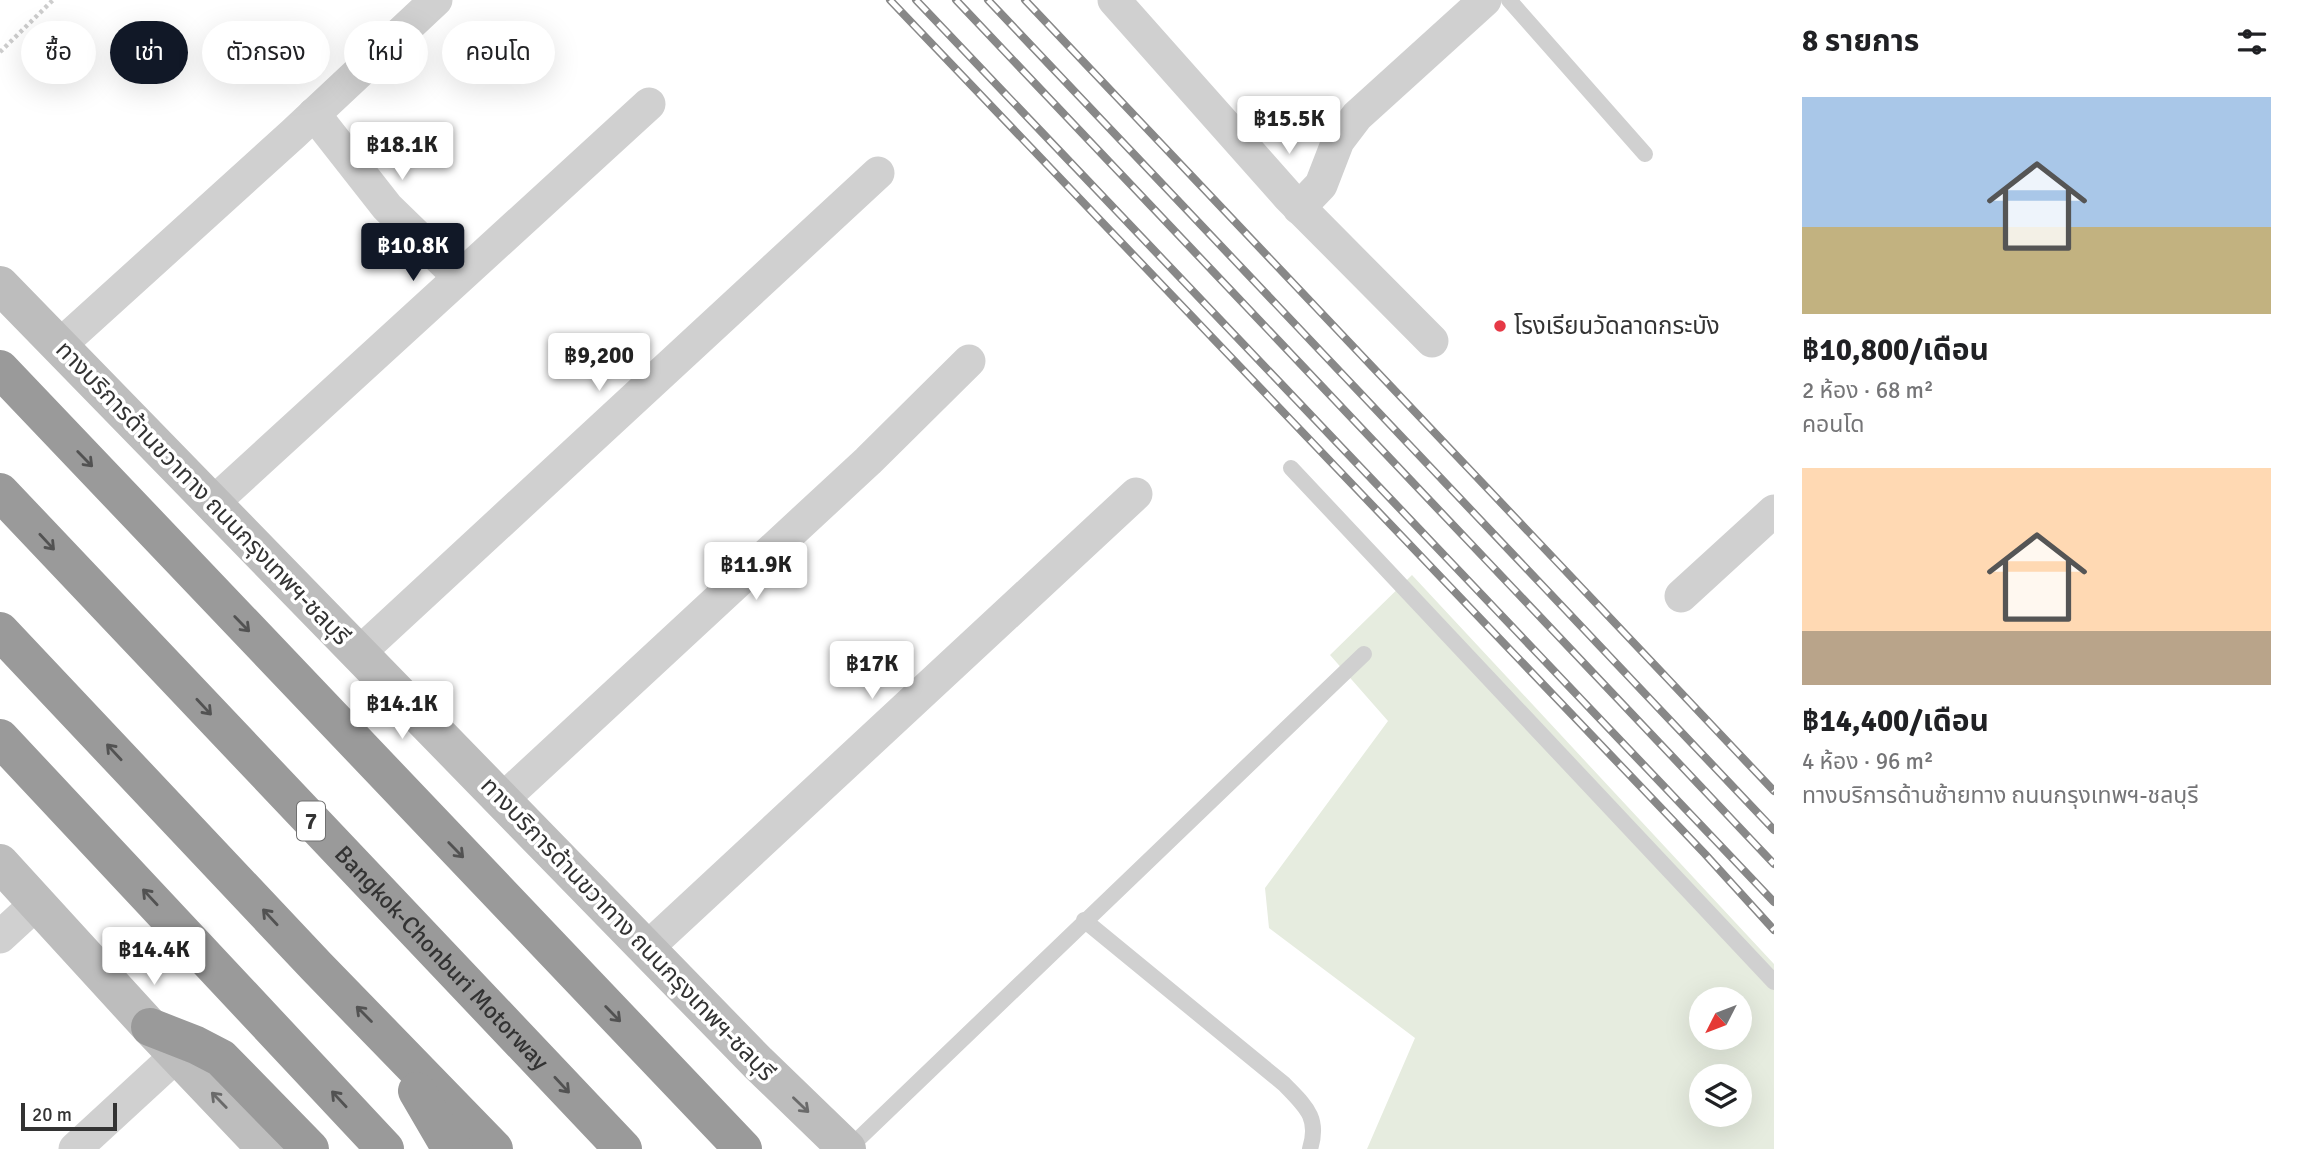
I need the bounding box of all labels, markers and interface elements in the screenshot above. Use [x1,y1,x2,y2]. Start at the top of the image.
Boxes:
chip: ซื้อ [21,21,96,84]
chip: เช่า [110,21,188,84]
chip: ตัวกรอง [202,21,330,84]
chip: ใหม่ [344,21,428,84]
chip: คอนโด [442,21,555,84]
text: 8 รายการ [1802,23,1919,60]
icon: filters [2233,23,2271,61]
pin: ฿15.5K [1232,96,1346,156]
text: ฿15.5K [1253,104,1325,133]
pin: ฿18.1K [345,122,459,182]
text: ฿18.1K [366,130,438,159]
icon: home [1974,143,2100,269]
pin: ฿10.8K [356,224,470,283]
text: ฿10.8K [377,231,449,260]
place label: โรงเรียนวัดลาดกระบัง [1514,311,1720,341]
marker: โรงเรียนวัดลาดกระบัง [1492,318,1508,334]
text: ฿10,800/เดือน [1802,332,1989,369]
pin: ฿9,200 [542,334,656,393]
street label: ทางบริการด้านขวาทาง ถนนกรุงเทพฯ-ชลบุรี [49,335,357,651]
text: ฿9,200 [564,341,634,370]
text: 2 ห้อง · 68 m² [1802,376,1934,405]
text: คอนโด [1802,410,1864,439]
one-way arrow [76,450,93,467]
icon: home [1974,514,2100,640]
one-way arrow [39,533,55,551]
pin: ฿11.9K [699,542,813,602]
text: ฿11.9K [720,550,792,579]
one-way arrow [233,615,250,632]
pin: ฿17K [831,642,913,701]
text: ฿17K [846,649,898,678]
pin: ฿14.1K [345,682,459,741]
text: ฿14.1K [366,689,438,718]
one-way arrow [195,698,212,715]
text: ฿14,400/เดือน [1802,703,1989,740]
one-way arrow [106,743,122,761]
text: 4 ห้อง · 96 m² [1802,747,1934,776]
street label: ทางบริการด้านขวาทาง ถนนกรุงเทพฯ-ชลบุรี [474,771,782,1087]
text: ทางบริการด้านซ้ายทาง ถนนกรุงเทพฯ-ชลบุรี [1802,781,2198,810]
road number: 7 [297,802,325,841]
street label: Bangkok-Chonburi Motorway [328,839,555,1076]
one-way arrow [448,841,465,858]
one-way arrow [141,889,158,906]
one-way arrow [262,909,279,926]
pin: ฿14.4K [97,928,211,987]
text: ฿14.4K [118,935,190,964]
north arrow [1689,987,1752,1050]
map controls [1689,987,1752,1127]
one-way arrow [605,1005,622,1022]
one-way arrow [356,1006,373,1023]
button: layers [1689,1064,1752,1127]
one-way arrow [554,1077,571,1094]
one-way arrow [211,1091,228,1108]
one-way arrow [330,1091,347,1108]
one-way arrow [792,1096,809,1113]
scale bar [21,1100,117,1132]
text: 20 m [32,1103,72,1127]

